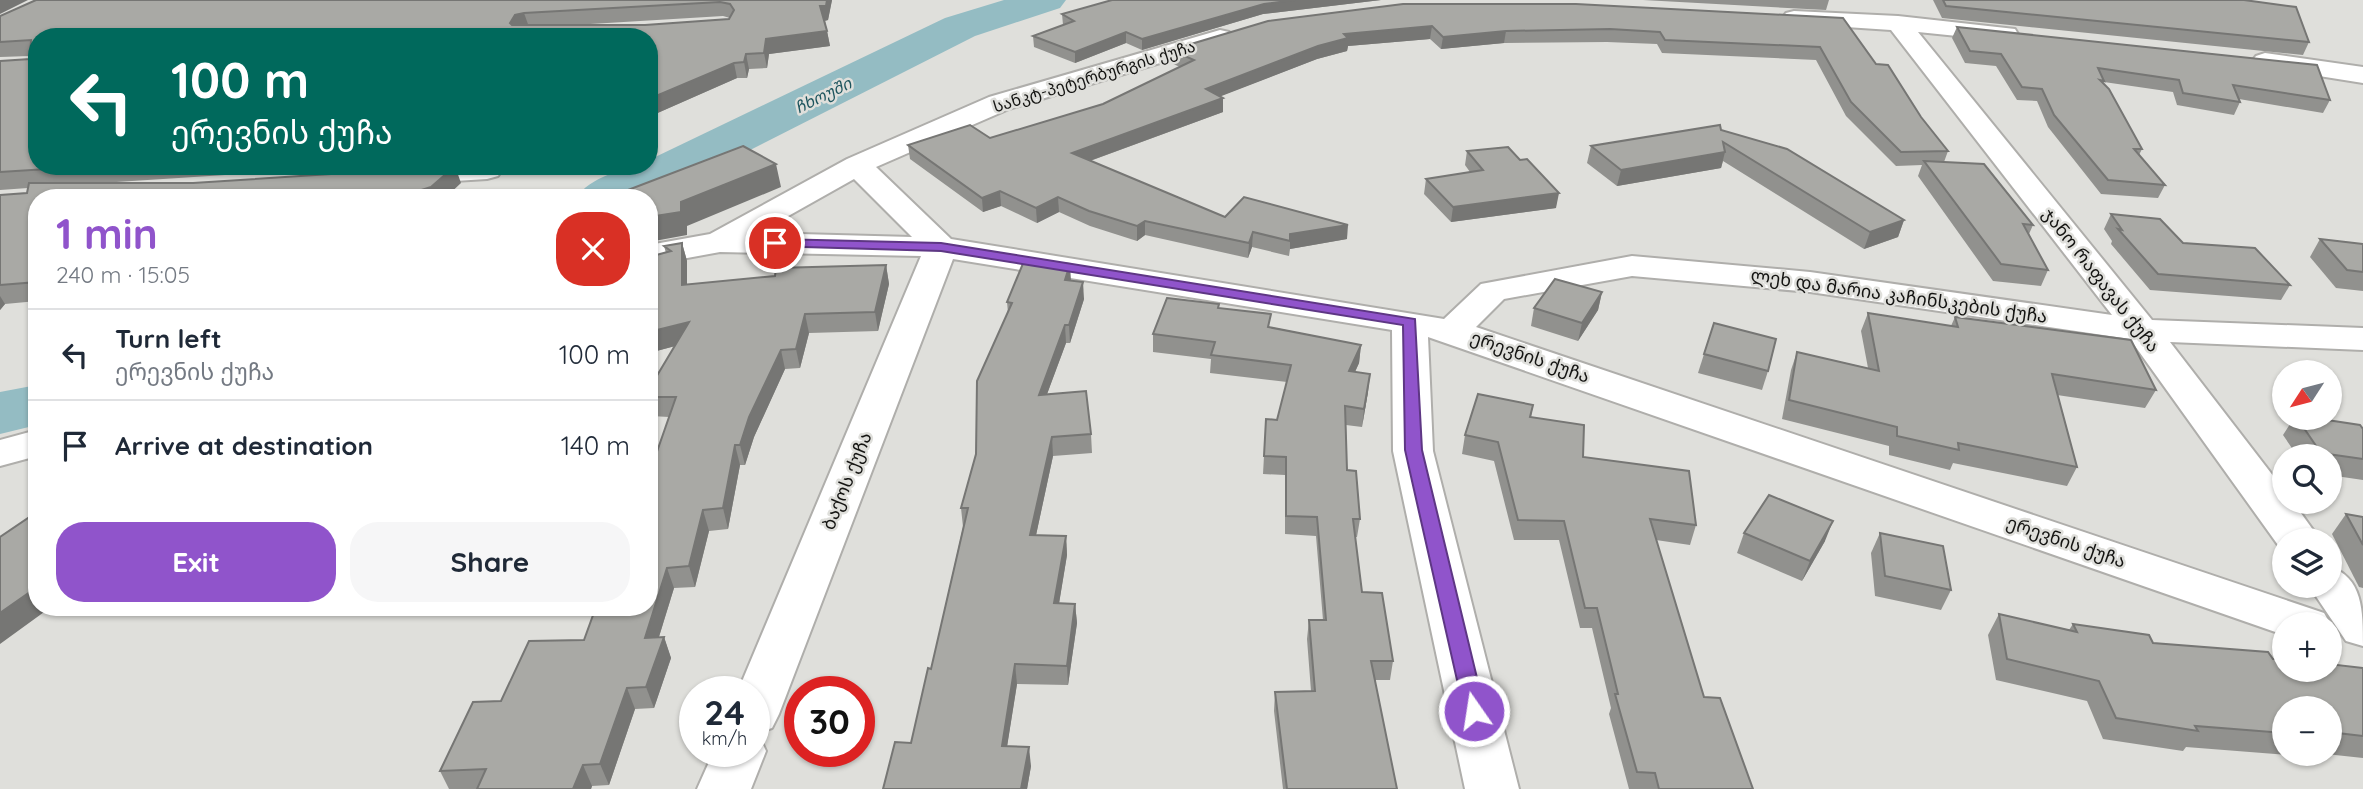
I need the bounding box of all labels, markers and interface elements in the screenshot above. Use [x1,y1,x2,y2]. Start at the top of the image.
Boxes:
street label: სანკტ-პეტერბურგის ქუჩა [991,36,1197,116]
text: 100 m [171,49,309,110]
icon: left [56,56,147,147]
water label: ჩხოუში [791,72,855,117]
text: ერევნის ქუჩა [171,112,393,152]
street label: ჯანო რაფავას ქუჩა [2038,203,2165,357]
text: 1 min [56,207,158,260]
button: close [556,212,630,286]
pin [745,213,805,273]
icon: arrive [756,224,794,262]
text: 240 m · 15:05 [56,260,190,289]
street label: ლეხ და მარია კაჩინსკების ქუჩა [1749,263,2049,328]
text: Turn left [115,322,222,355]
street label: ერევნის ქუჩა [1468,325,1593,388]
icon: left [56,336,94,374]
text: 100 m [559,338,630,371]
text: ერევნის ქუჩა [115,357,274,386]
north arrow [2272,360,2342,430]
map controls [2272,360,2342,766]
icon: arrive [56,427,94,465]
text: Arrive at destination [115,429,373,462]
text: 140 m [561,429,630,462]
street label: ბაქოს ქუჩა [817,429,877,533]
button: search [2272,444,2342,514]
street label: ერევნის ქუჩა [2004,510,2129,573]
button: Exit [56,522,336,602]
button: Share [350,522,630,602]
button: layers [2272,528,2342,598]
button: + [2272,612,2342,682]
position arrow [1437,674,1511,748]
speed limit sign: 30 [784,676,875,767]
text: 24 [704,690,745,734]
button: − [2272,696,2342,766]
text: km/h [702,727,747,750]

